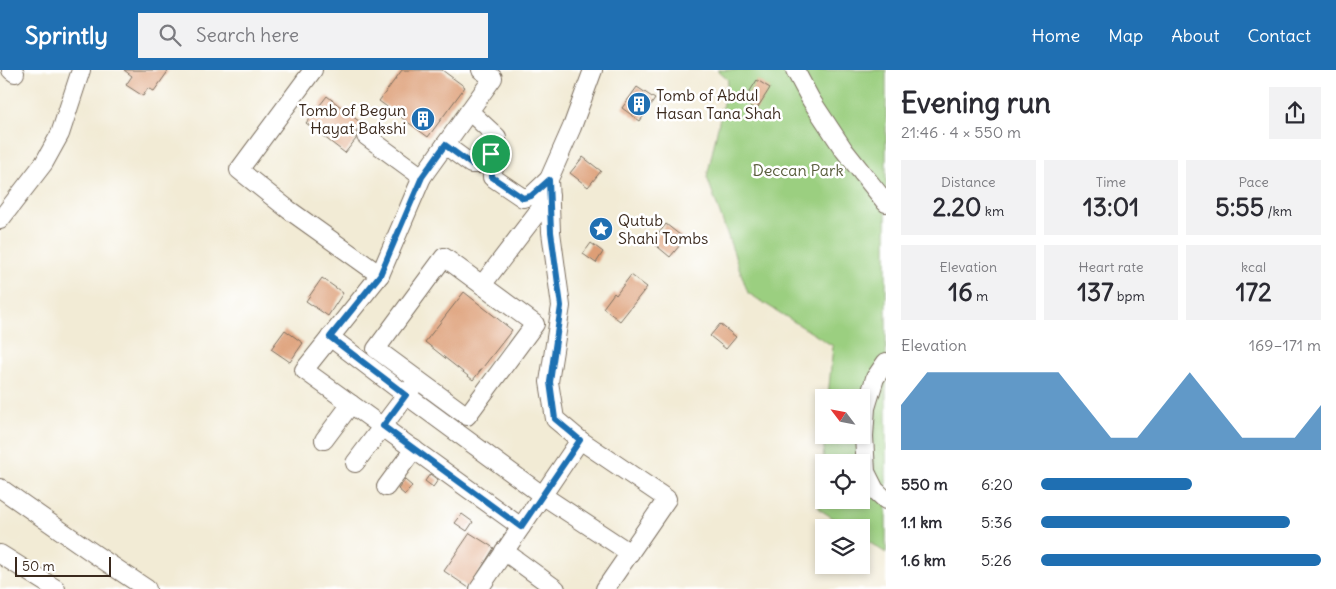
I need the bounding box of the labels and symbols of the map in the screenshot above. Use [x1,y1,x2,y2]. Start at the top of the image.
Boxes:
place label: Tomb of Abdul Hasan Tana Shah [656,85,781,123]
building icon: Tomb of Abdul Hasan Tana Shah [626,91,652,117]
place label: Tomb of Begun Hayat Bakshi [298,100,406,138]
building icon: Tomb of Begun Hayat Bakshi [410,106,436,132]
pin [470,133,512,175]
park label: Deccan Park [752,160,844,180]
place label: Qutub Shahi Tombs [618,210,708,248]
place icon: Qutub Shahi Tombs [588,216,614,242]
north arrow [815,389,870,444]
scale bar [15,554,111,577]

